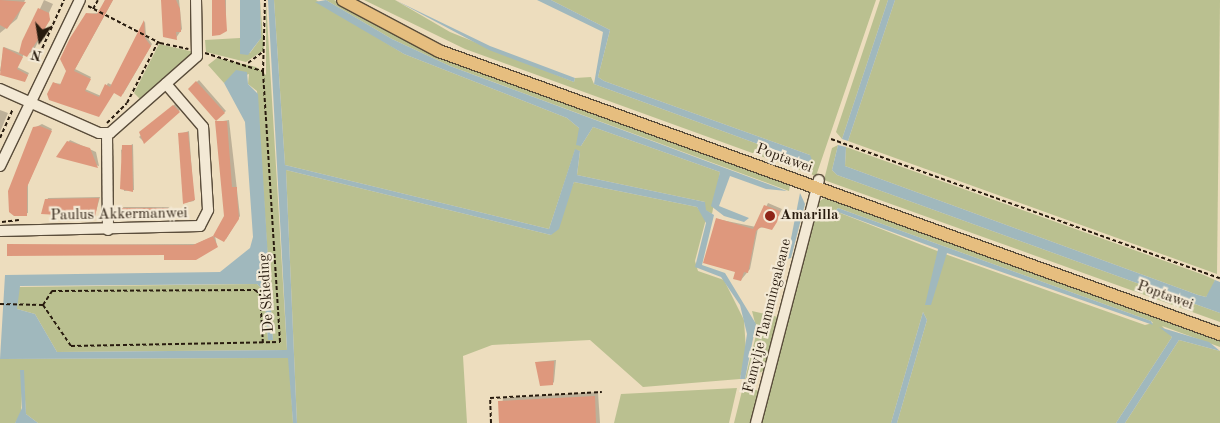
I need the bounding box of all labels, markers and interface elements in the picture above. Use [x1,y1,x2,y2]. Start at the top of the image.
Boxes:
north arrow [15,15,65,65]
text: N [30,47,43,63]
street label: Poptawei [753,140,815,178]
street label: Paulus Akkermanwei [50,205,188,225]
place label: Amarilla [780,207,839,225]
marker: Amarilla [764,210,776,222]
street label: Famylje Tammingaleane [740,237,796,395]
street label: De Skieding [255,253,279,333]
street label: Poptawei [1134,277,1196,315]

